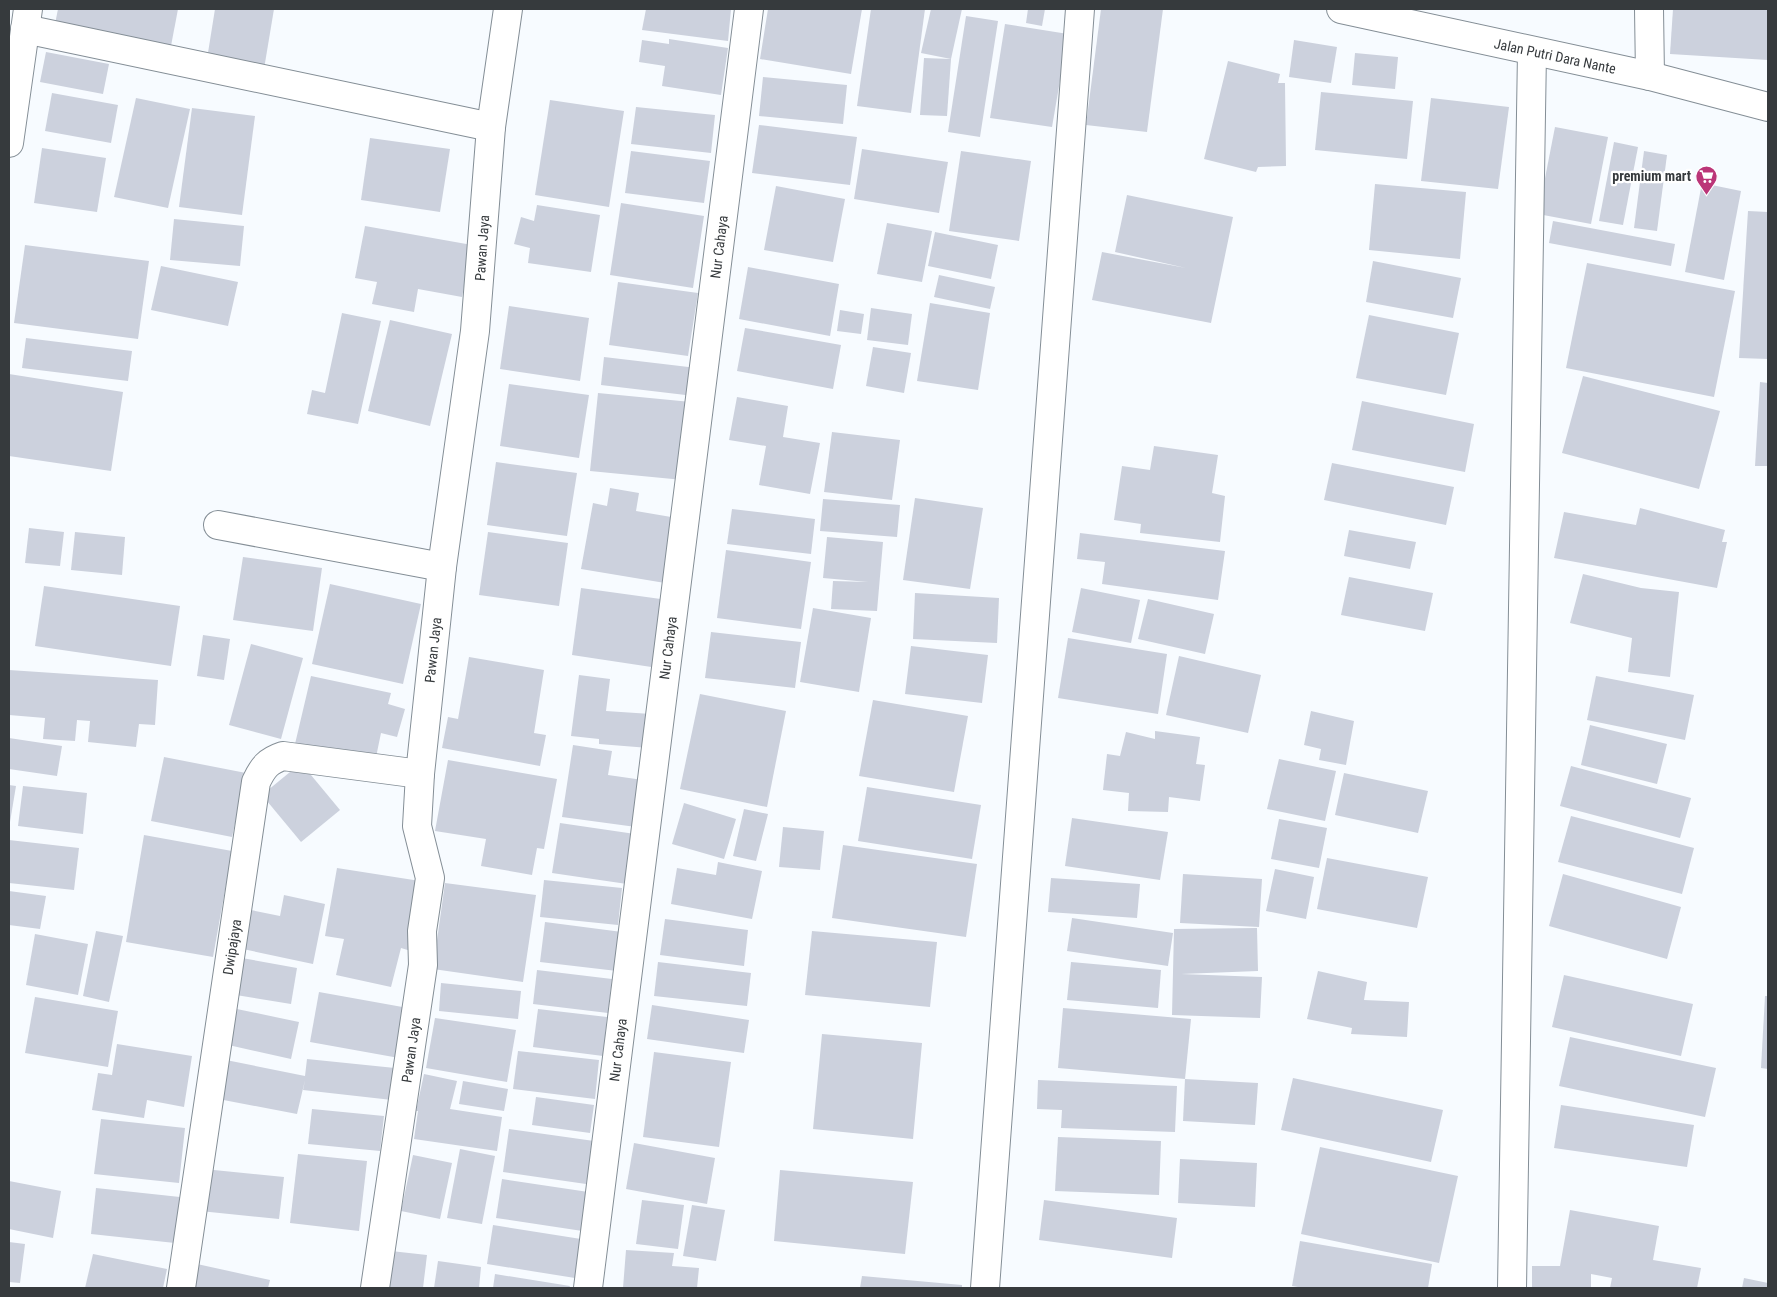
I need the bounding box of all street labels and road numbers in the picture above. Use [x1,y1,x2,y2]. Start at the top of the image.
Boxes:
street label: Jalan Putri Dara Nante [1493,35,1618,77]
street label: Pawan Jaya [472,215,492,281]
street label: Nur Cahaya [707,215,731,279]
street label: Pawan Jaya [422,616,444,684]
street label: Nur Cahaya [656,616,680,680]
street label: Dwipajaya [220,918,244,976]
street label: Pawan Jaya [398,1016,424,1084]
street label: Nur Cahaya [606,1018,630,1082]

